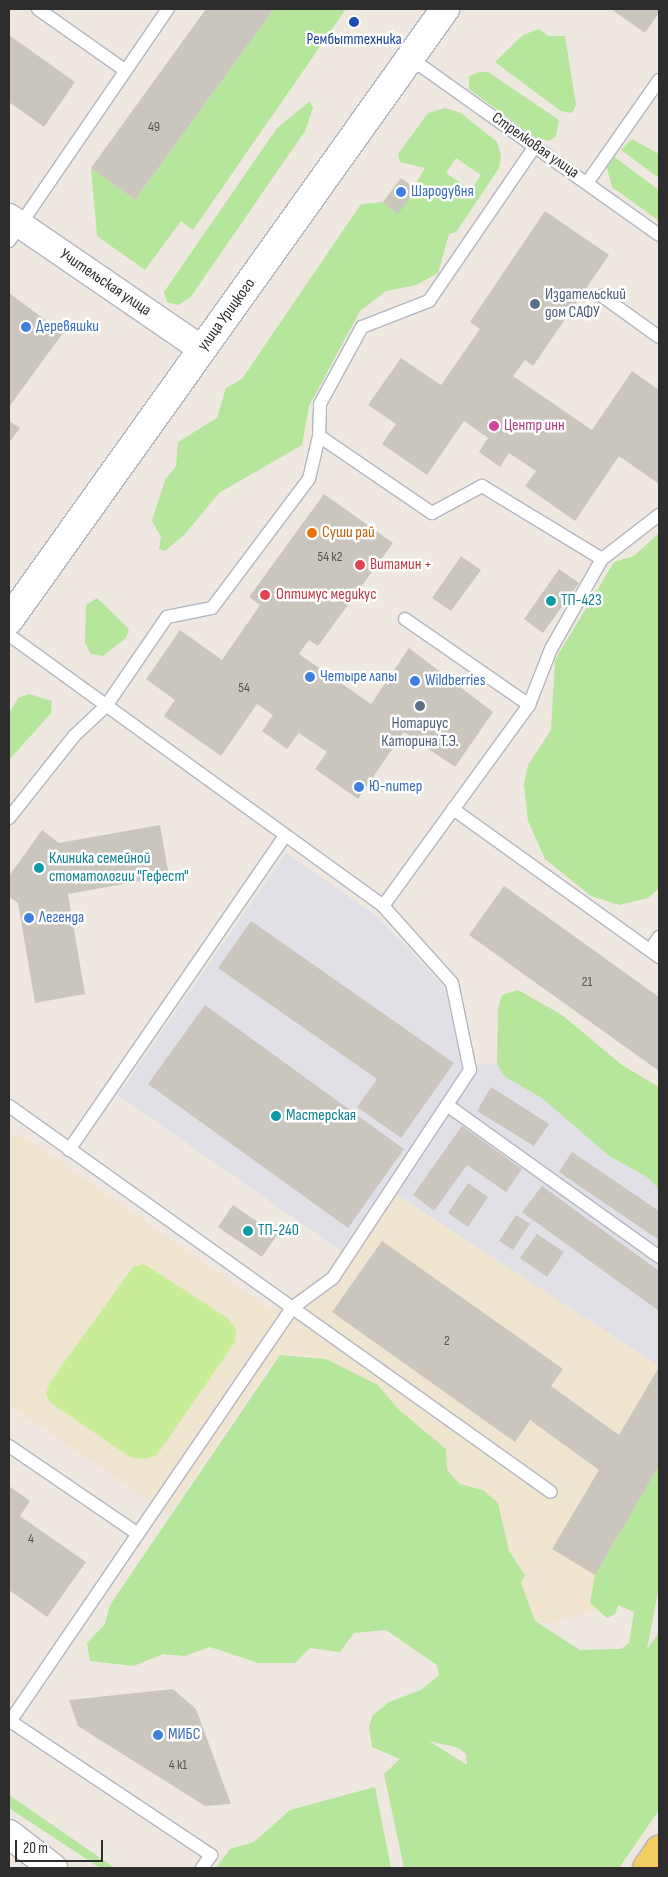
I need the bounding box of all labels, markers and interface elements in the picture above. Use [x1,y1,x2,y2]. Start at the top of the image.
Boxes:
marker: Рембыттехника [348,16,360,28]
place label: Рембыттехника [306,30,402,50]
street label: Стрелковая улица [488,109,582,183]
house number: 49 [148,119,160,135]
place label: Шародувня [411,182,474,202]
marker: Шародувня [395,186,407,198]
street label: Учительская улица [56,245,154,321]
street label: улица Урицкого [194,275,260,355]
place label: Издательский дом САФУ [545,285,626,323]
marker: Издательский дом САФУ [529,298,541,310]
place label: Деревяшки [36,317,99,337]
marker: Деревяшки [20,321,32,333]
place label: Центр инн [504,416,565,436]
marker: Центр инн [488,420,500,432]
place label: Суши рай [322,523,375,543]
marker: Суши рай [306,527,318,539]
house number: 54 к2 [318,549,342,565]
place label: Витамин + [370,555,432,575]
marker: Витамин + [354,559,366,571]
place label: Оптимус медикус [276,585,377,605]
marker: Оптимус медикус [258,588,272,602]
place label: ТП-423 [561,591,602,611]
marker: ТП-423 [545,595,557,607]
place label: Четыре лапы [320,667,397,687]
marker: Четыре лапы [304,671,316,683]
place label: Wildberries [425,671,485,691]
marker: Wildberries [409,675,421,687]
house number: 54 [238,680,250,696]
marker: Нотариус Каторина Т.Э. [414,700,426,712]
place label: Нотариус Каторина Т.Э. [381,714,459,752]
place label: Ю-питер [369,777,422,797]
marker: Ю-питер [353,781,365,793]
place label: Клиника семейной стоматологии "Гефест" [49,849,189,887]
marker: Клиника семейной стоматологии "Гефест" [33,862,45,874]
place label: Легенда [39,908,84,928]
marker: Легенда [23,912,35,924]
house number: 21 [582,974,592,990]
place label: Мастерская [286,1106,356,1126]
marker: Мастерская [270,1110,282,1122]
place label: ТП-240 [258,1221,299,1241]
marker: ТП-240 [242,1225,254,1237]
house number: 2 [444,1333,450,1349]
house number: 4 [28,1531,34,1547]
place label: МИБС [168,1725,200,1745]
marker: МИБС [152,1729,164,1741]
house number: 4 к1 [169,1757,187,1773]
scale bar [18,1830,105,1862]
text: 20 m [23,1839,48,1858]

